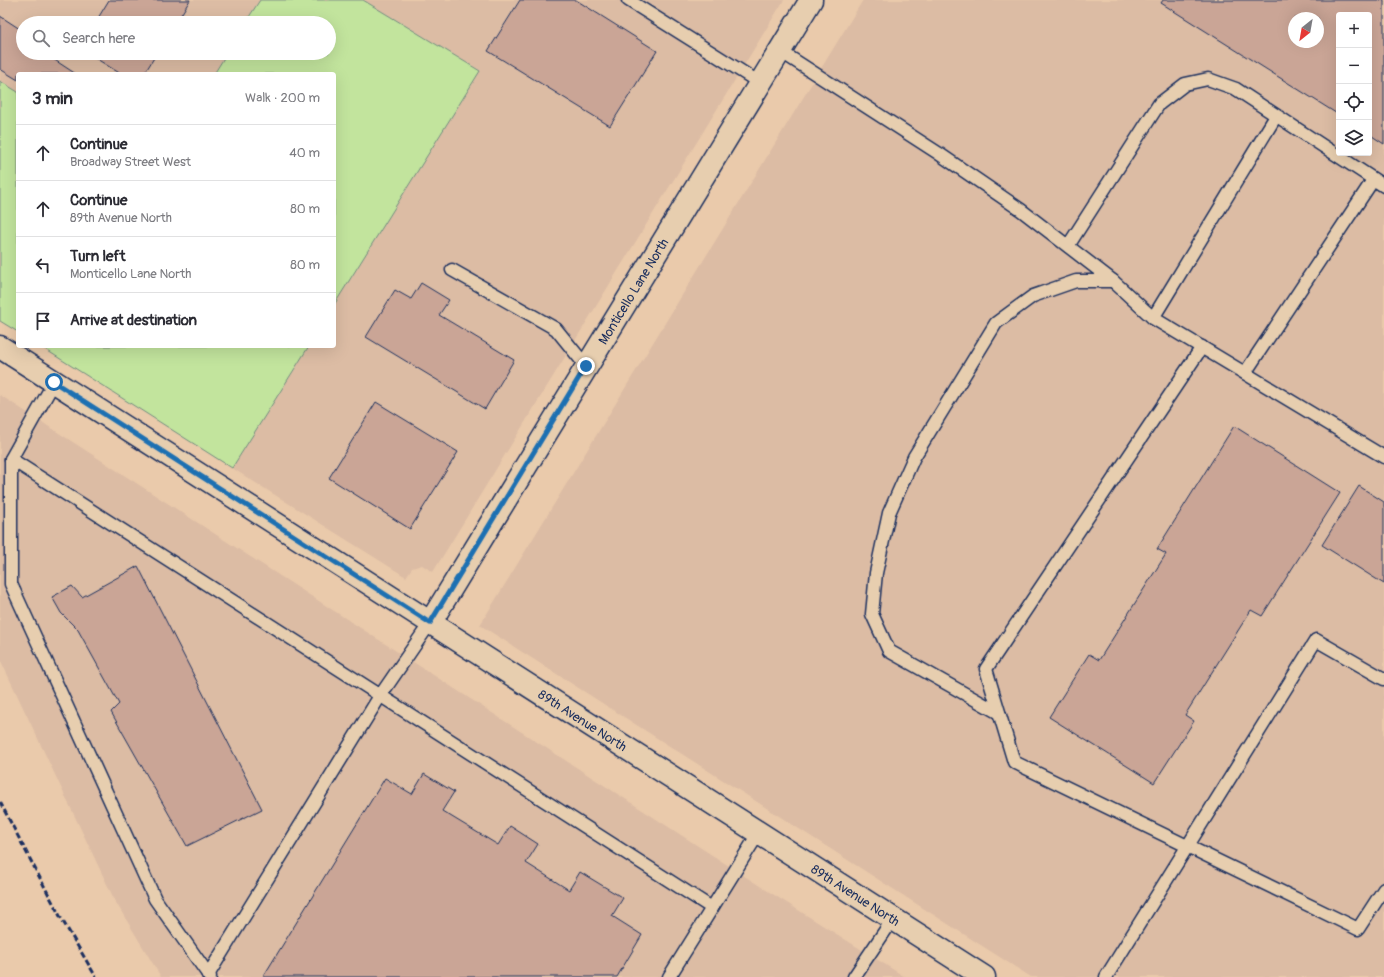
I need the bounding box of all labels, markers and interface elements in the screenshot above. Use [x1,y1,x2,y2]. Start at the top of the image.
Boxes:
north arrow [1288,12,1324,48]
map controls [1336,12,1372,156]
button: + [1336,12,1372,48]
search box [16,16,336,60]
icon: search [30,27,52,49]
text: Search here [62,29,135,48]
button: − [1336,48,1372,84]
button: locate [1336,84,1372,120]
text: 3 min [32,88,73,109]
text: Walk · 200 m [245,90,320,106]
button: layers [1336,120,1372,156]
text: Continue [70,135,128,154]
icon: ahead [32,142,54,164]
text: 40 m [289,145,320,161]
text: Broadway Street West [70,154,191,170]
text: Continue [70,191,128,210]
icon: ahead [32,198,54,220]
text: 80 m [290,201,320,217]
text: 89th Avenue North [70,210,172,226]
street label: Monticello Lane North [595,236,672,348]
text: Turn left [70,247,126,266]
icon: left [32,254,54,276]
text: 80 m [290,257,320,273]
text: Monticello Lane North [70,266,191,282]
icon: arrive [32,310,54,332]
text: Arrive at destination [70,311,197,330]
route end [577,357,595,375]
route start [45,373,63,391]
street label: 89th Avenue North [535,687,630,755]
street label: 89th Avenue North [808,861,902,930]

